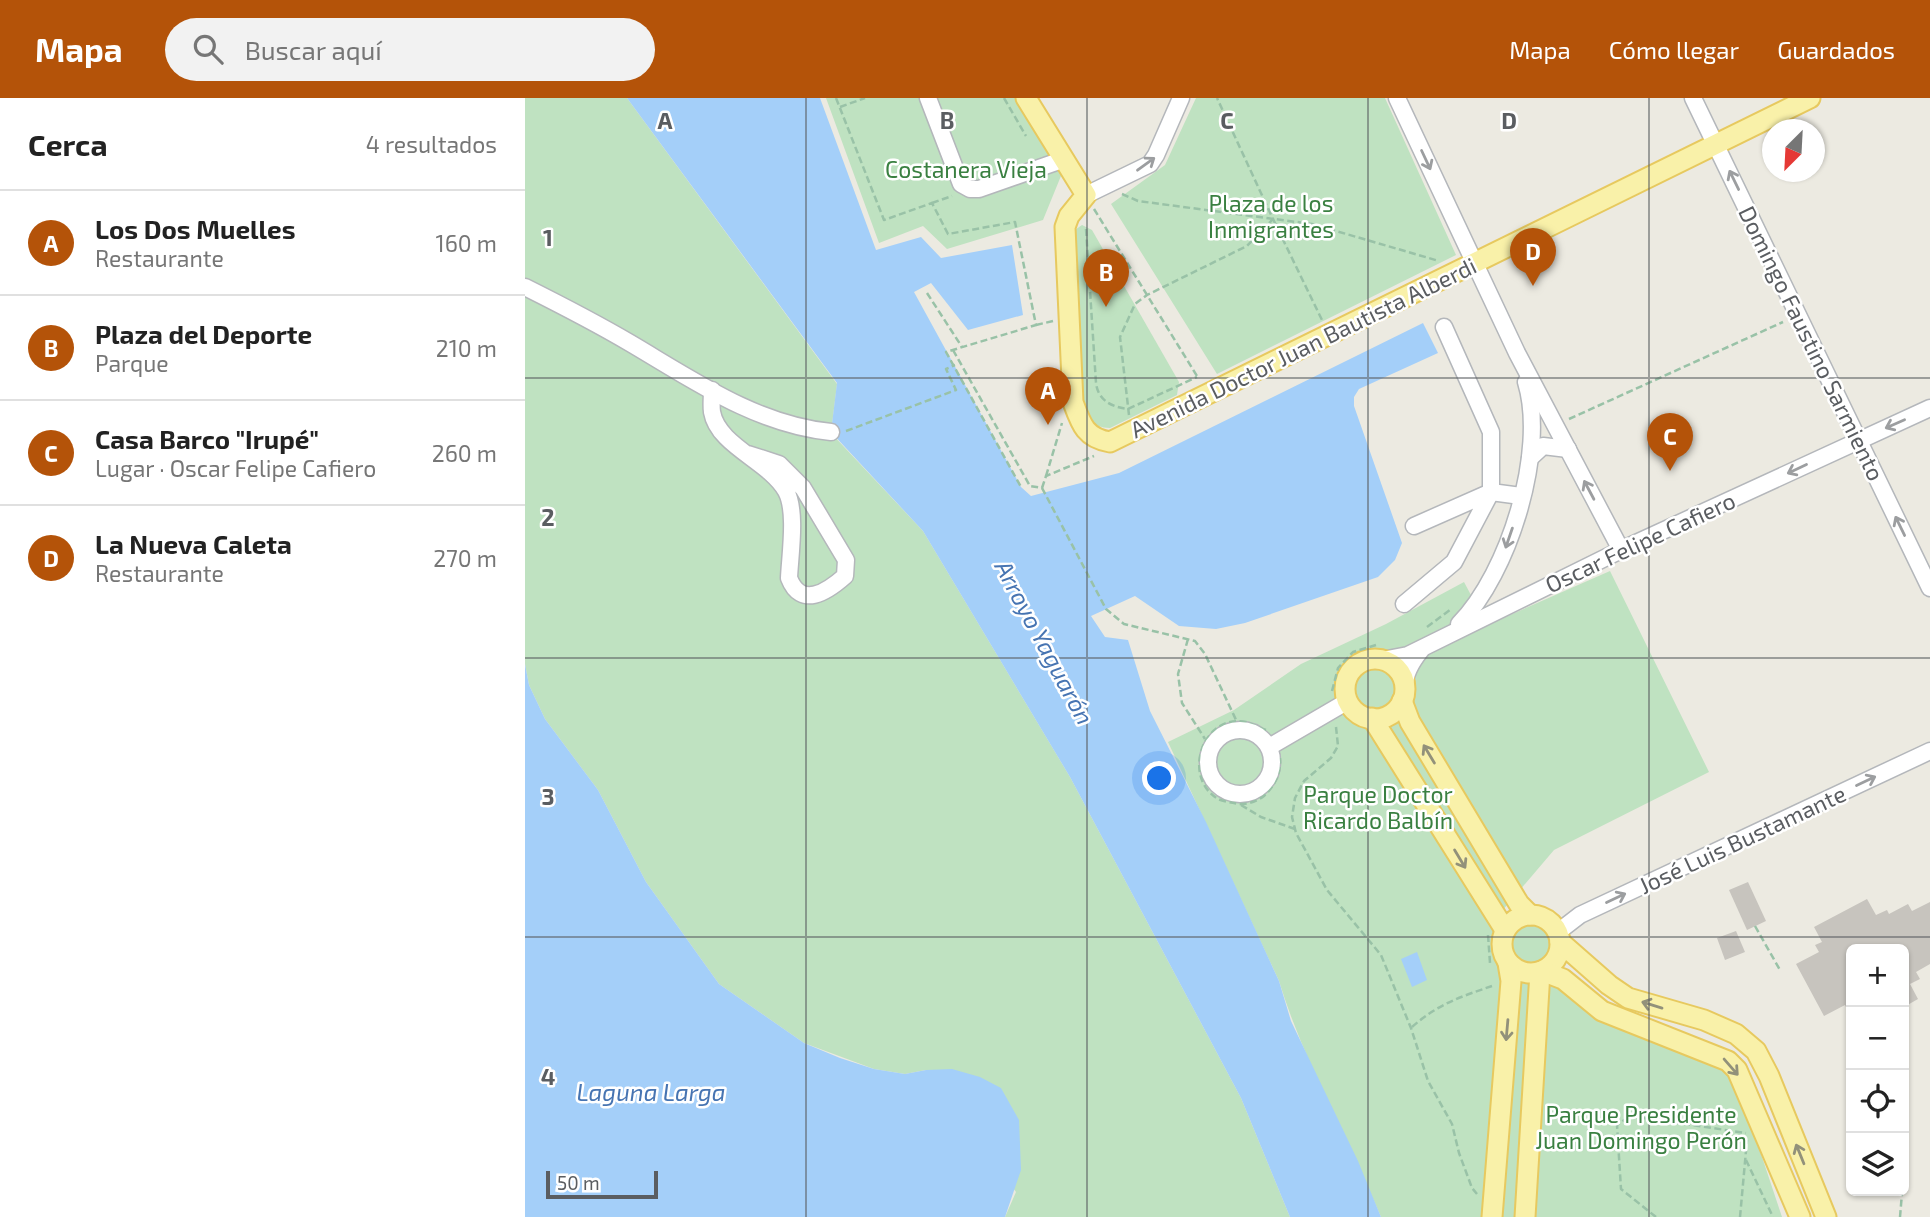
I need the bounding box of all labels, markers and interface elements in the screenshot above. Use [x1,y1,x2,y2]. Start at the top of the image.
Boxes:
search box [165,18,655,81]
text: Mapa [35,29,123,69]
icon: search [189,30,227,68]
text: Buscar aquí [245,34,382,65]
text: Mapa [1509,35,1571,64]
text: Cómo llegar [1609,35,1739,64]
text: Guardados [1777,35,1895,64]
text: A [657,106,673,134]
text: B [940,106,954,134]
text: C [1220,106,1234,134]
text: D [1501,106,1517,134]
north arrow [1762,119,1825,182]
text: Cerca [28,126,108,162]
text: 4 resultados [366,130,497,158]
one-way arrow [1420,149,1433,170]
park label: Costanera Vieja [885,155,1047,183]
one-way arrow [1136,157,1155,172]
one-way arrow [1727,170,1740,191]
park label: Plaza de los Inmigrantes [1208,189,1334,243]
street label: Domingo Faustino Sarmiento [1733,201,1891,485]
text: Los Dos Muelles [95,213,296,244]
text: 1 [543,223,553,251]
pin: D [1510,228,1556,286]
text: A [43,229,59,257]
text: 160 m [436,229,497,257]
text: Restaurante [95,244,224,272]
pin: B [1083,249,1129,307]
street label: Avenida Doctor Juan Bautista Alberdi [1125,251,1481,443]
text: Plaza del Deporte [95,318,312,349]
text: B [44,334,58,362]
text: 210 m [436,334,497,362]
text: Parque [95,349,169,377]
pin: A [1025,367,1071,425]
pin: C [1647,413,1693,471]
one-way arrow [1884,418,1906,431]
text: Casa Barco "Irupé" [95,423,319,454]
text: C [44,439,58,467]
text: 260 m [432,439,497,467]
text: Lugar · Oscar Felipe Cafiero [95,454,376,482]
one-way arrow [1787,463,1808,476]
one-way arrow [1582,480,1596,500]
street label: Oscar Felipe Cafiero [1540,486,1740,598]
text: 2 [541,503,555,531]
one-way arrow [1893,516,1907,537]
one-way arrow [1502,527,1514,549]
text: La Nueva Caleta [95,528,292,559]
text: D [43,544,59,572]
text: 270 m [433,544,497,572]
water label: Arroyo Yaguarón [989,554,1101,729]
text: Restaurante [95,559,224,587]
one-way arrow [1422,744,1436,764]
your location [1142,761,1176,795]
one-way arrow [1855,774,1876,787]
street label: José Luis Bustamante [1634,779,1850,899]
park label: Parque Doctor Ricardo Balbín [1303,780,1453,834]
text: 3 [541,782,555,810]
one-way arrow [1453,849,1467,869]
one-way arrow [1605,891,1626,904]
map controls [1846,944,1909,1196]
button: + [1846,944,1909,1007]
one-way arrow [1641,997,1663,1010]
button: − [1846,1007,1909,1070]
one-way arrow [1500,1019,1513,1041]
one-way arrow [1723,1058,1739,1076]
text: 4 [541,1062,555,1090]
button: locate [1846,1070,1909,1133]
water label: Laguna Larga [576,1077,726,1106]
park label: Parque Presidente Juan Domingo Perón [1535,1100,1747,1154]
button: layers [1846,1133,1909,1196]
one-way arrow [1793,1143,1806,1165]
scale bar [546,1168,658,1200]
text: 50 m [557,1171,600,1194]

